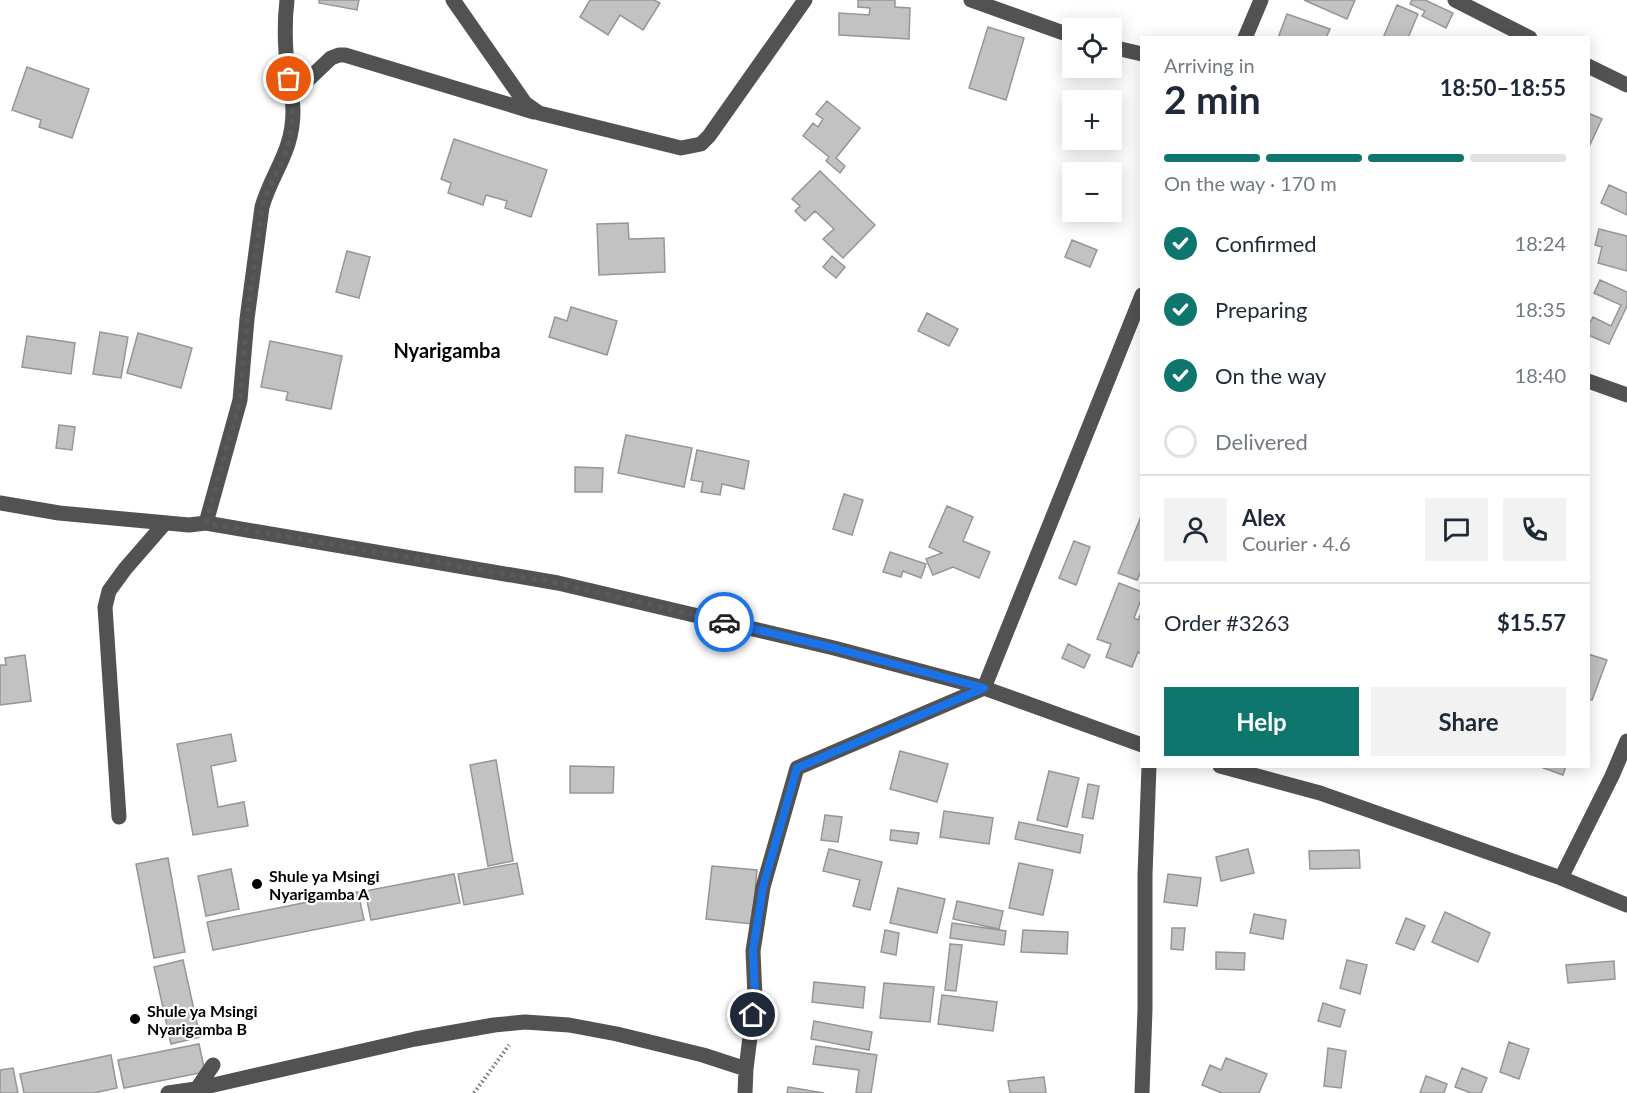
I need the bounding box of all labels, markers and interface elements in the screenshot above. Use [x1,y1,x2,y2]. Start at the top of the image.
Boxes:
map controls [1062,18,1122,222]
button: locate [1062,18,1122,78]
pin [263,53,314,104]
text: Arriving in [1164,53,1255,77]
icon: bag [272,62,305,95]
text: 18:50–18:55 [1440,74,1566,101]
text: 2 min [1164,76,1261,122]
button: + [1062,90,1122,150]
button: − [1062,162,1122,222]
text: On the way · 170 m [1164,171,1337,195]
icon: check [1164,227,1197,260]
text: Confirmed [1215,230,1317,257]
text: 18:24 [1515,231,1566,255]
icon: check [1164,293,1197,326]
text: Preparing [1215,296,1307,323]
text: 18:35 [1515,297,1566,321]
district label: Nyarigamba [393,338,501,362]
icon: check [1164,359,1197,392]
text: On the way [1215,362,1326,389]
text: 18:40 [1515,363,1566,387]
text: Delivered [1215,428,1308,455]
button: person [1164,498,1227,561]
button: chat [1425,498,1488,561]
button: phone [1503,498,1566,561]
text: Alex [1242,504,1286,531]
text: Courier · 4.6 [1242,531,1351,555]
courier [694,592,754,652]
icon: car [708,606,741,639]
text: Order #3263 [1164,609,1290,636]
text: $15.57 [1497,609,1566,636]
button: Help [1164,687,1359,756]
button: Share [1371,687,1566,756]
place label: Shule ya Msingi Nyarigamba A [269,866,380,903]
marker: Shule ya Msingi Nyarigamba A [250,877,264,891]
pin [727,989,778,1040]
icon: home [736,998,769,1031]
place label: Shule ya Msingi Nyarigamba B [147,1001,258,1038]
marker: Shule ya Msingi Nyarigamba B [128,1012,142,1026]

